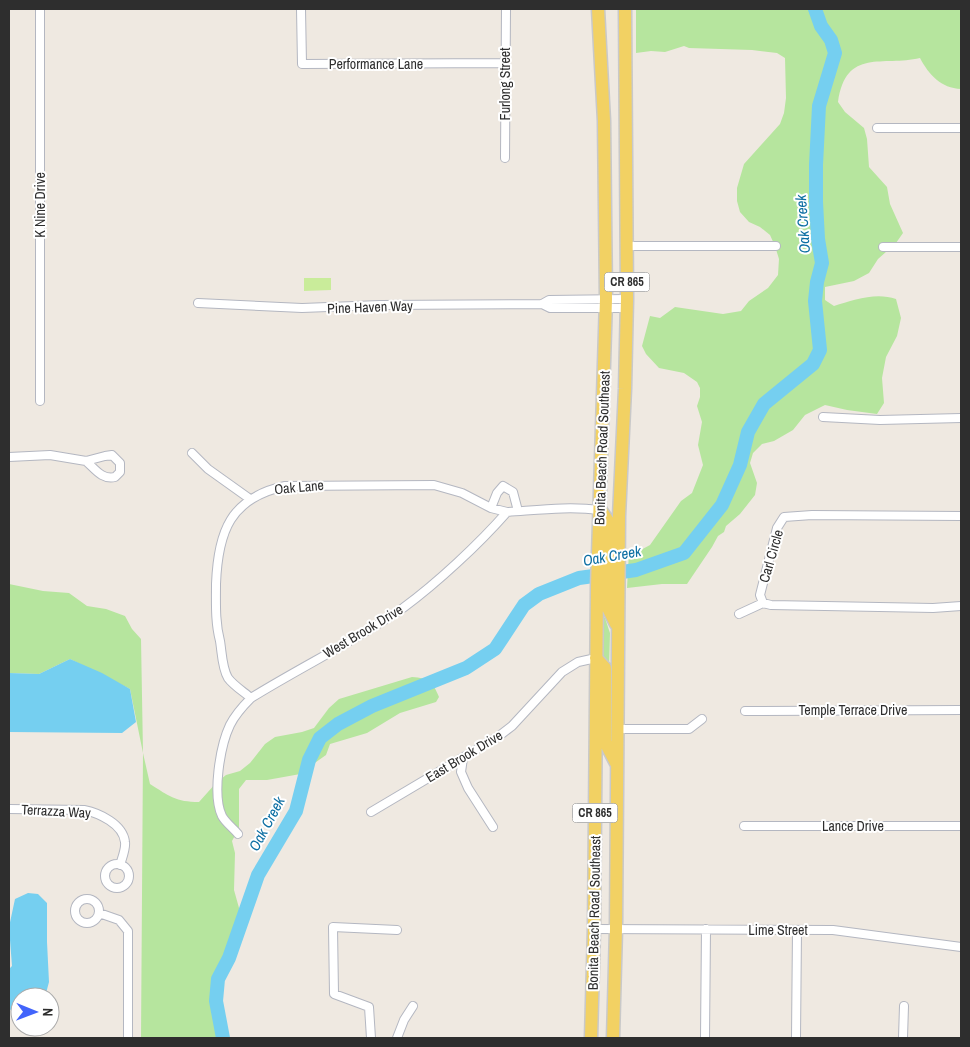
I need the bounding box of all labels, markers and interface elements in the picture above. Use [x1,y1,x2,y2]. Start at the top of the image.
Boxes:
street label: Furlong Street [496,48,514,120]
street label: Performance Lane [329,55,423,73]
street label: K Nine Drive [31,172,49,238]
water label: Oak Creek [790,193,815,254]
road number: CR 865 [604,272,650,292]
street label: Pine Haven Way [327,297,413,317]
street label: Bonita Beach Road Southeast [590,370,614,526]
street label: Oak Lane [273,476,325,498]
street label: Carl Circle [755,527,787,585]
water label: Oak Creek [581,540,644,571]
street label: West Brook Drive [320,600,406,662]
street label: Temple Terrace Drive [799,701,907,719]
street label: East Brook Drive [422,726,506,786]
water label: Oak Creek [243,792,290,855]
street label: Terrazza Way [21,800,92,822]
road number: CR 865 [572,804,618,822]
street label: Lance Drive [822,817,884,835]
street label: Bonita Beach Road Southeast [584,836,604,990]
street label: Lime Street [748,921,808,939]
north arrow [10,987,60,1037]
text: N [39,1008,57,1017]

